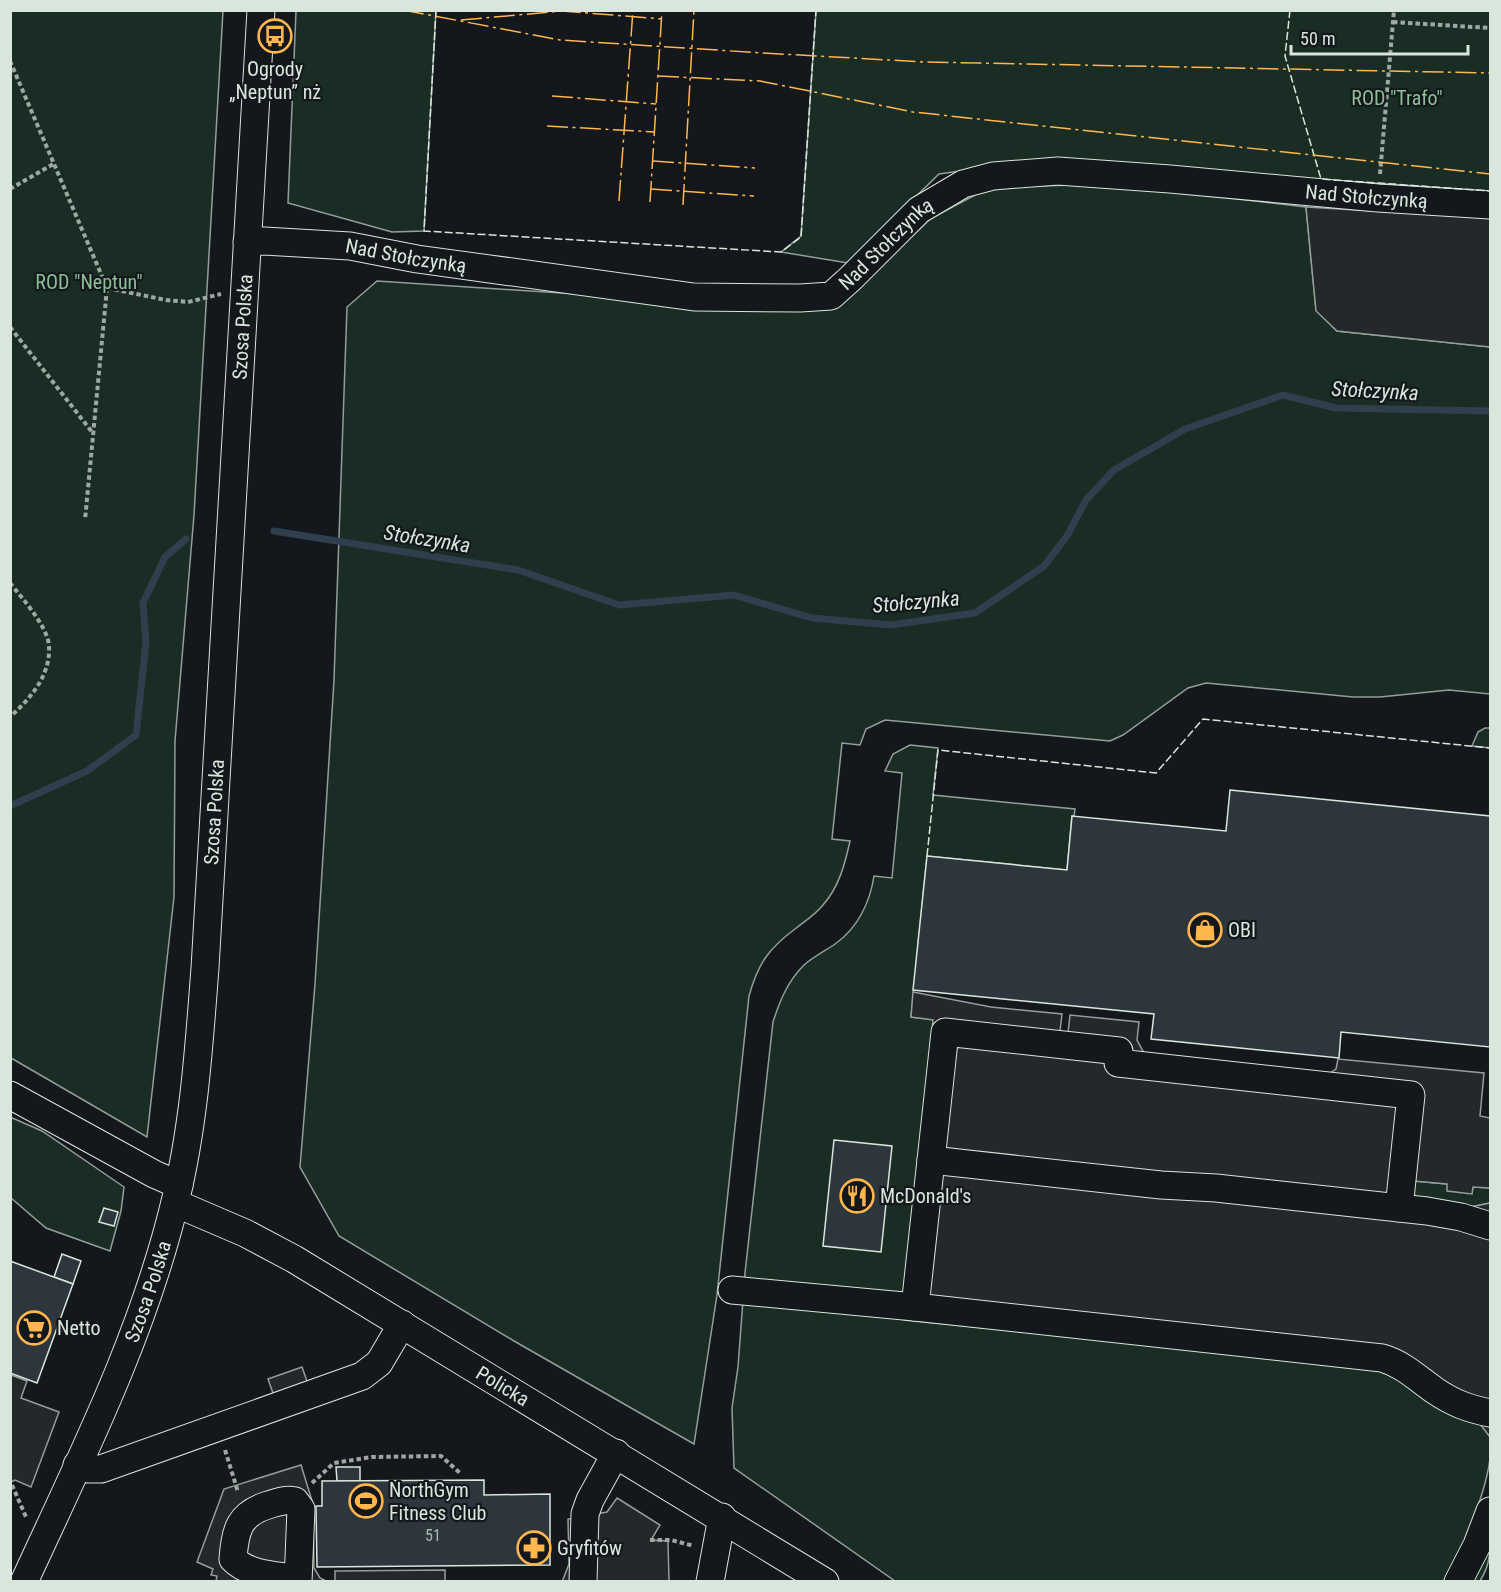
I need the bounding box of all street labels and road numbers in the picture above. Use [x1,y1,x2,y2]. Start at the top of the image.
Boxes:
street label: Nad Stołczynką [1304,179,1428,213]
street label: Nad Stołczynką [834,193,937,295]
street label: Nad Stołczynką [343,233,468,278]
street label: Szosa Polska [227,273,258,380]
street label: Szosa Polska [199,759,229,866]
street label: Szosa Polska [119,1238,176,1346]
street label: Policka [472,1361,534,1411]

